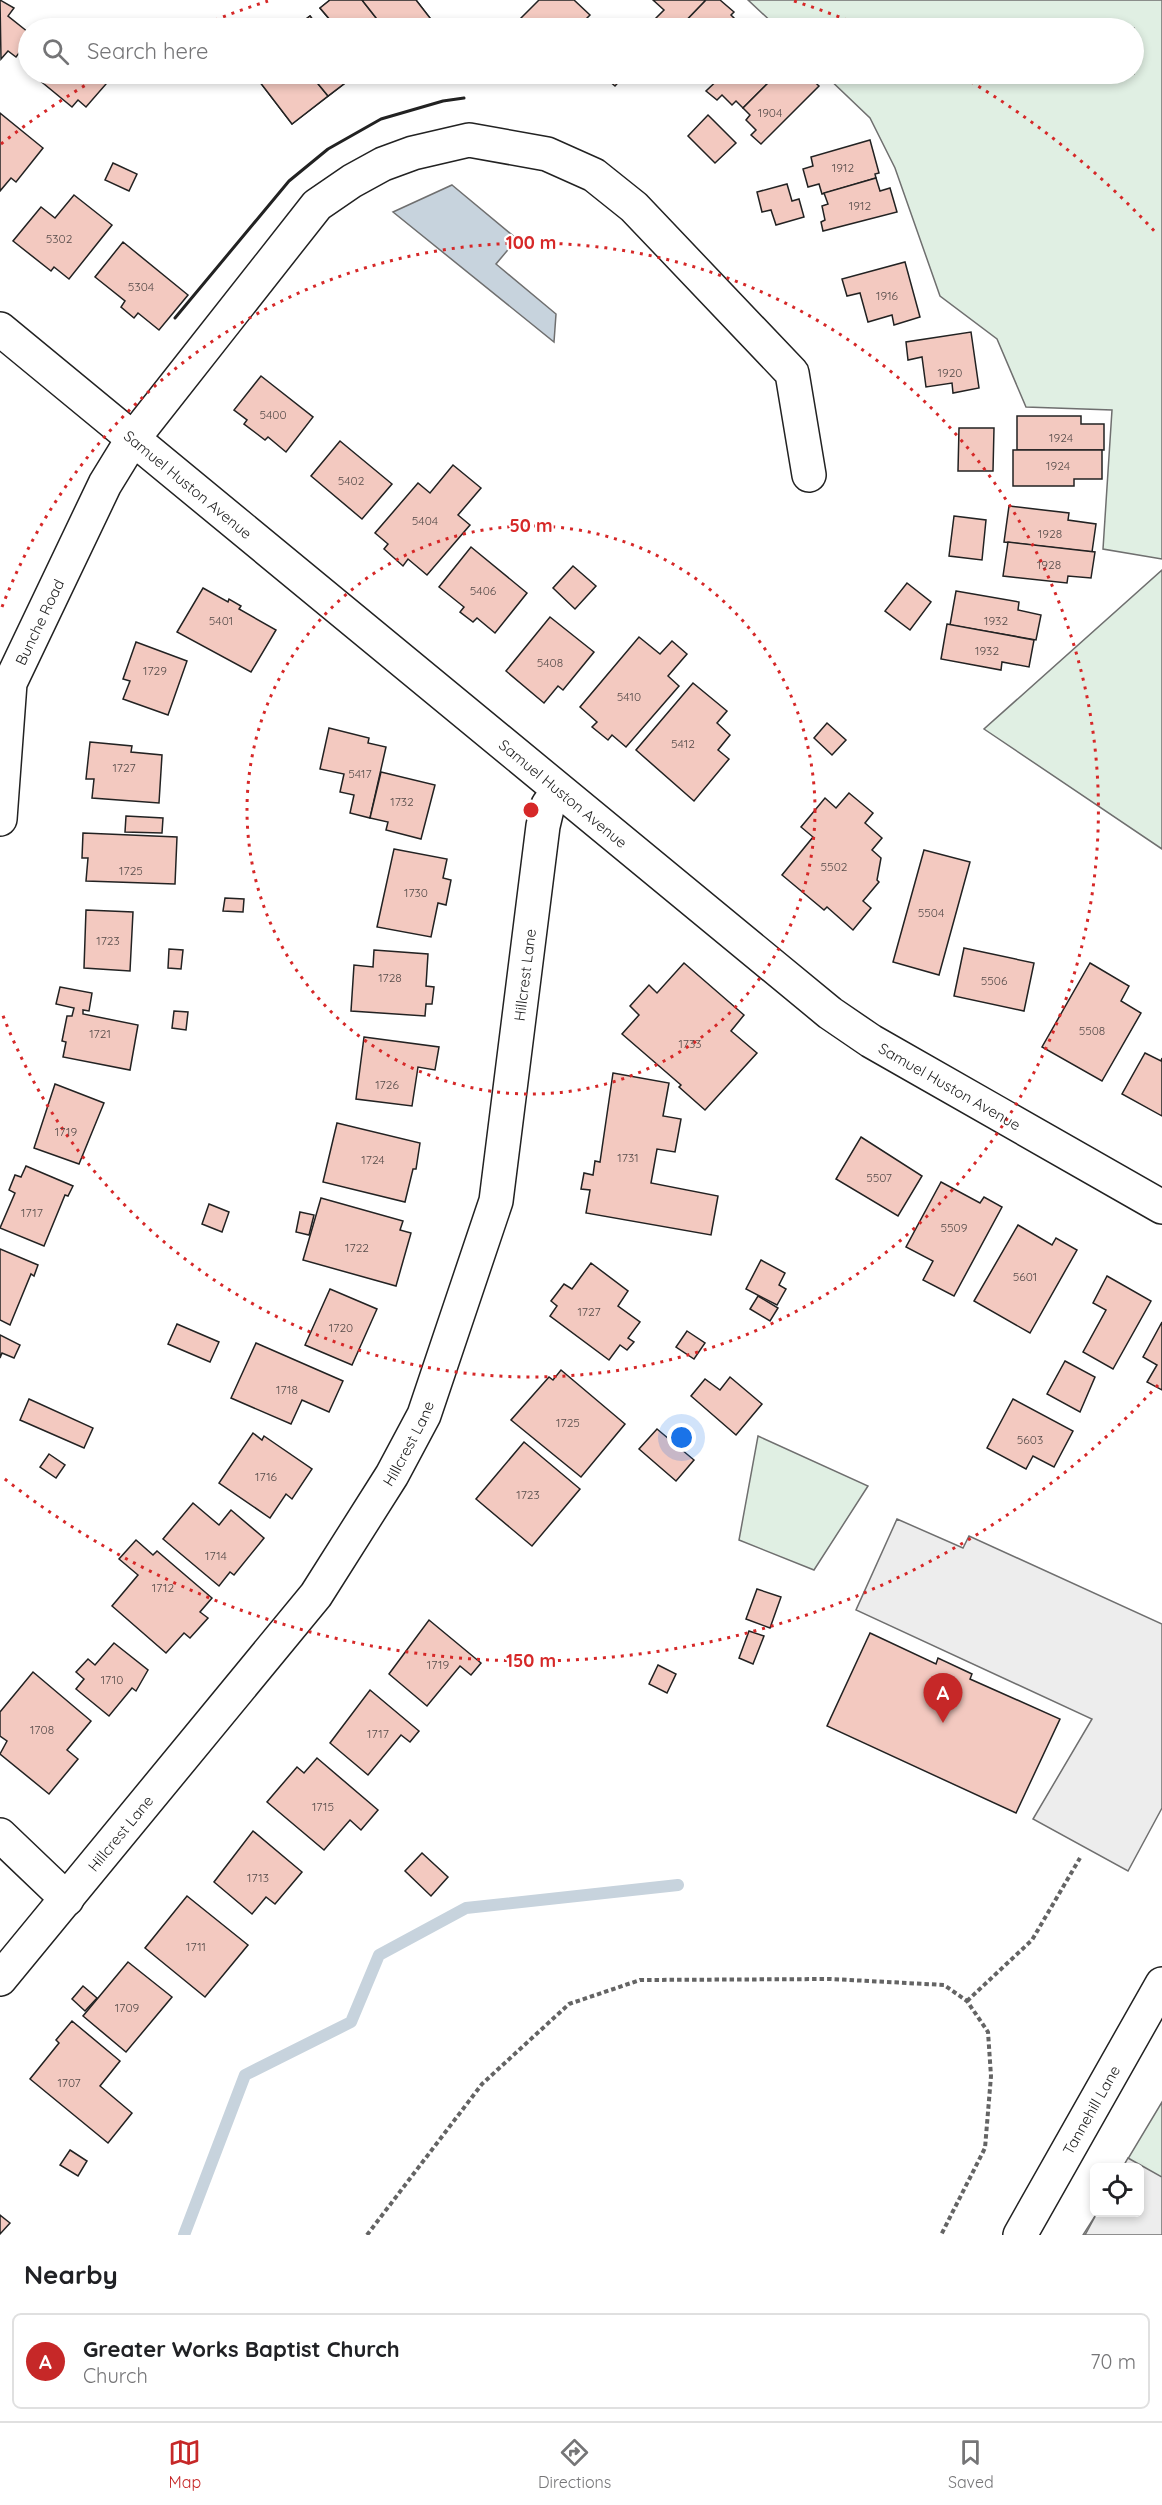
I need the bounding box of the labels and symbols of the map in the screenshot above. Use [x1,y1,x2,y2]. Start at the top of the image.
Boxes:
house number: 1904 [758,105,782,120]
house number: 1912 [832,160,855,175]
house number: 1912 [849,198,872,213]
house number: 5302 [46,231,73,246]
text: 100 m [506,231,556,254]
house number: 5304 [128,279,154,294]
house number: 1916 [876,288,899,303]
house number: 1920 [938,365,962,380]
house number: 5400 [259,407,287,422]
street label: Samuel Huston Avenue [120,426,256,543]
house number: 1924 [1049,430,1073,445]
house number: 1924 [1046,458,1070,473]
house number: 5402 [338,473,365,488]
house number: 5404 [412,513,438,528]
text: 50 m [509,514,553,537]
house number: 1928 [1038,526,1062,541]
house number: 1928 [1037,557,1061,572]
street label: Bunche Road [11,576,68,668]
house number: 5406 [470,583,497,598]
house number: 5401 [209,613,233,628]
house number: 1932 [984,613,1008,628]
house number: 1932 [975,643,999,658]
house number: 5408 [537,655,563,670]
house number: 1729 [143,663,167,678]
house number: 5410 [617,689,641,704]
street label: Samuel Huston Avenue [495,735,631,852]
house number: 5412 [671,736,695,751]
house number: 1727 [112,760,136,775]
house number: 5417 [348,766,372,781]
house number: 1732 [390,794,414,809]
centre of rings [521,800,541,820]
house number: 5502 [821,859,848,874]
house number: 1725 [119,863,143,878]
house number: 1730 [404,885,428,900]
house number: 5504 [918,905,944,920]
street label: Hillcrest Lane [509,928,540,1022]
house number: 1723 [96,933,120,948]
house number: 1728 [378,970,402,985]
house number: 5506 [981,973,1008,988]
house number: 5508 [1079,1023,1105,1038]
house number: 1721 [89,1026,111,1041]
house number: 1733 [678,1036,702,1051]
street label: Samuel Huston Avenue [876,1038,1024,1134]
house number: 1726 [375,1077,399,1092]
house number: 1719 [55,1124,77,1139]
house number: 1731 [617,1150,639,1165]
house number: 1724 [361,1152,385,1167]
house number: 5507 [866,1170,892,1185]
house number: 1717 [21,1205,43,1220]
house number: 5509 [941,1220,968,1235]
house number: 1722 [345,1240,369,1255]
house number: 5601 [1013,1269,1037,1284]
house number: 1727 [577,1304,601,1319]
house number: 1720 [329,1320,353,1335]
house number: 1718 [276,1382,298,1397]
street label: Hillcrest Lane [378,1399,438,1489]
house number: 1725 [556,1415,580,1430]
your location [667,1423,696,1452]
house number: 5603 [1017,1432,1043,1447]
house number: 1716 [255,1469,278,1484]
house number: 1723 [516,1487,540,1502]
house number: 1714 [205,1548,227,1563]
house number: 1712 [152,1580,174,1595]
text: 150 m [506,1649,556,1672]
house number: 1719 [427,1657,449,1672]
house number: 1710 [101,1672,123,1687]
pin: A [924,1674,962,1723]
house number: 1708 [30,1722,54,1737]
house number: 1717 [367,1726,389,1741]
street label: Hillcrest Lane [83,1791,157,1875]
house number: 1715 [312,1799,334,1814]
house number: 1713 [247,1870,269,1885]
house number: 1711 [186,1939,206,1954]
house number: 1709 [115,2000,140,2015]
street label: Tannehill Lane [1058,2062,1124,2158]
house number: 1707 [57,2075,81,2090]

